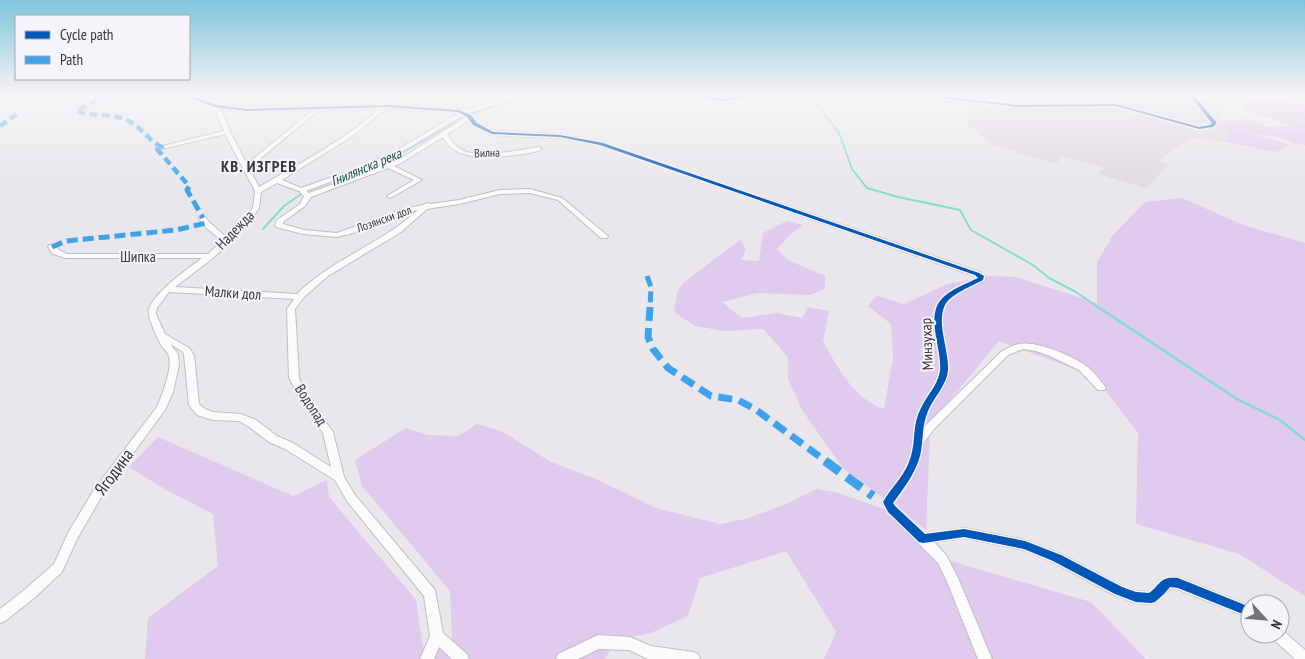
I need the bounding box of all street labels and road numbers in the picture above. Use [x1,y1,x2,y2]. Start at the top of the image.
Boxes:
street label: Вилна [474,145,500,160]
street label: Лозянски дол [353,202,413,236]
street label: Надежда [211,206,258,253]
street label: Шипка [120,247,156,266]
street label: Малки дол [204,281,262,304]
street label: Минзухар [916,318,937,370]
street label: Водопад [291,380,332,429]
street label: Ягодина [89,444,138,500]

